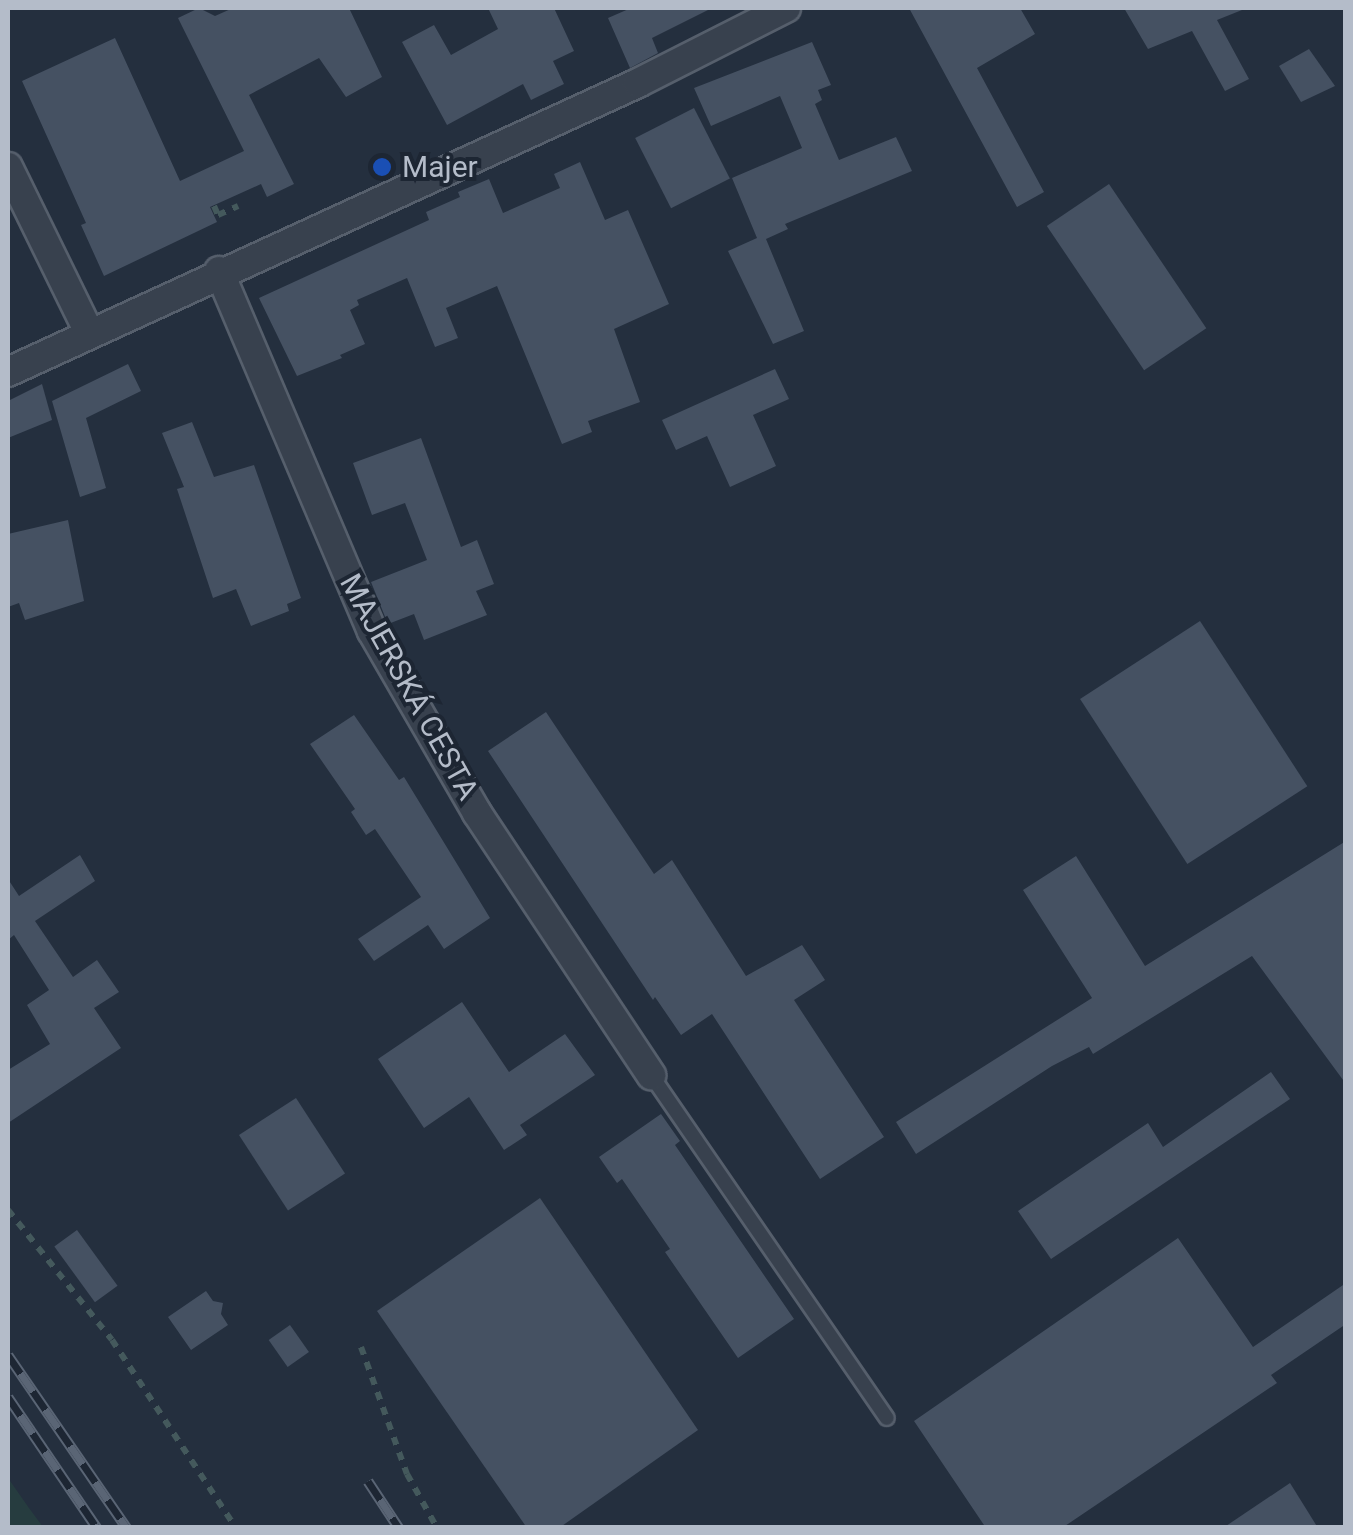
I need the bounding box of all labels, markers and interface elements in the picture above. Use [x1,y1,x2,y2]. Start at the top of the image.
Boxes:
place label: Majer [402,149,478,185]
marker: Majer [371,156,393,178]
street label: MAJERSKÁ CESTA [332,568,486,806]

